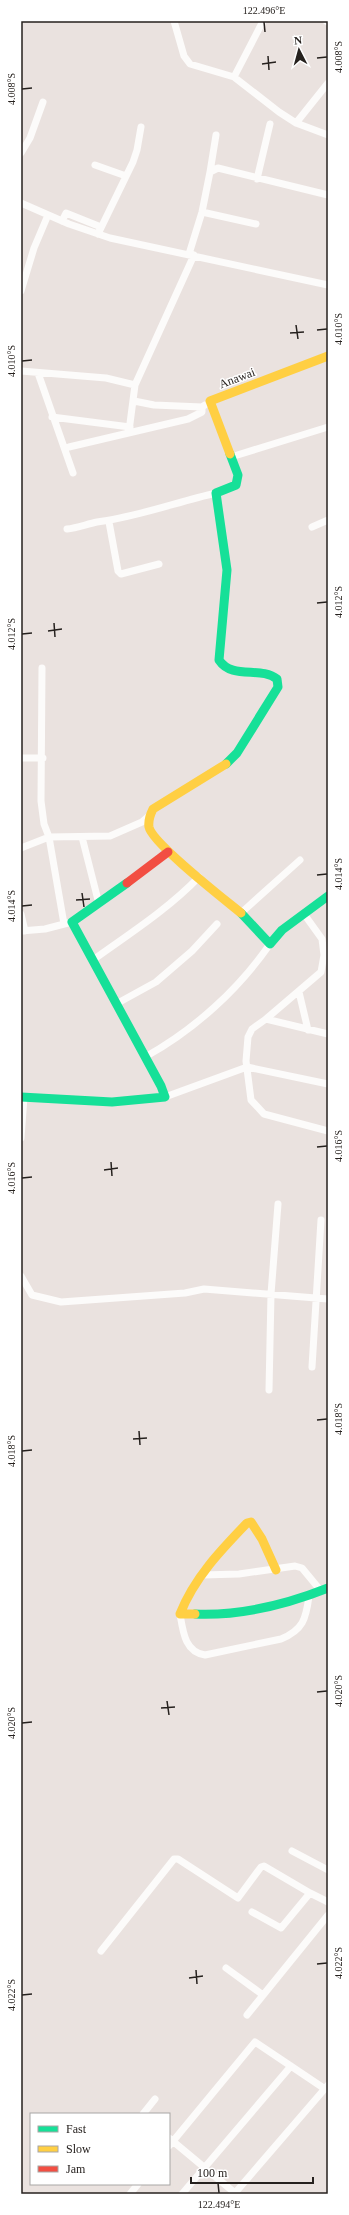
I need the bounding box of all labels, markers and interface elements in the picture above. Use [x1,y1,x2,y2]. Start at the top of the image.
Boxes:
text: 122.496°E [243,5,285,16]
north arrow [279,30,319,70]
text: N [293,34,303,46]
text: 4.008°S [333,41,344,73]
text: 4.008°S [6,73,17,105]
text: 4.010°S [333,313,344,345]
text: 4.010°S [6,345,17,377]
street label: Anawai [217,365,258,391]
text: 4.012°S [333,586,344,618]
text: 4.012°S [6,618,17,650]
text: 4.014°S [333,858,344,890]
text: 4.014°S [6,890,17,922]
text: 4.016°S [333,1130,344,1162]
text: 4.016°S [6,1162,17,1194]
text: 4.018°S [333,1403,344,1435]
text: 4.018°S [6,1435,17,1467]
text: 4.020°S [333,1675,344,1707]
text: 4.020°S [6,1707,17,1739]
text: 4.022°S [333,1947,344,1979]
text: 4.022°S [6,1979,17,2011]
legend [30,2113,170,2185]
text: Fast [66,2122,87,2136]
text: Slow [66,2142,91,2156]
scale bar [191,2159,313,2185]
text: Jam [66,2162,86,2176]
text: 100 m [197,2166,228,2180]
text: 122.494°E [198,2199,240,2210]

